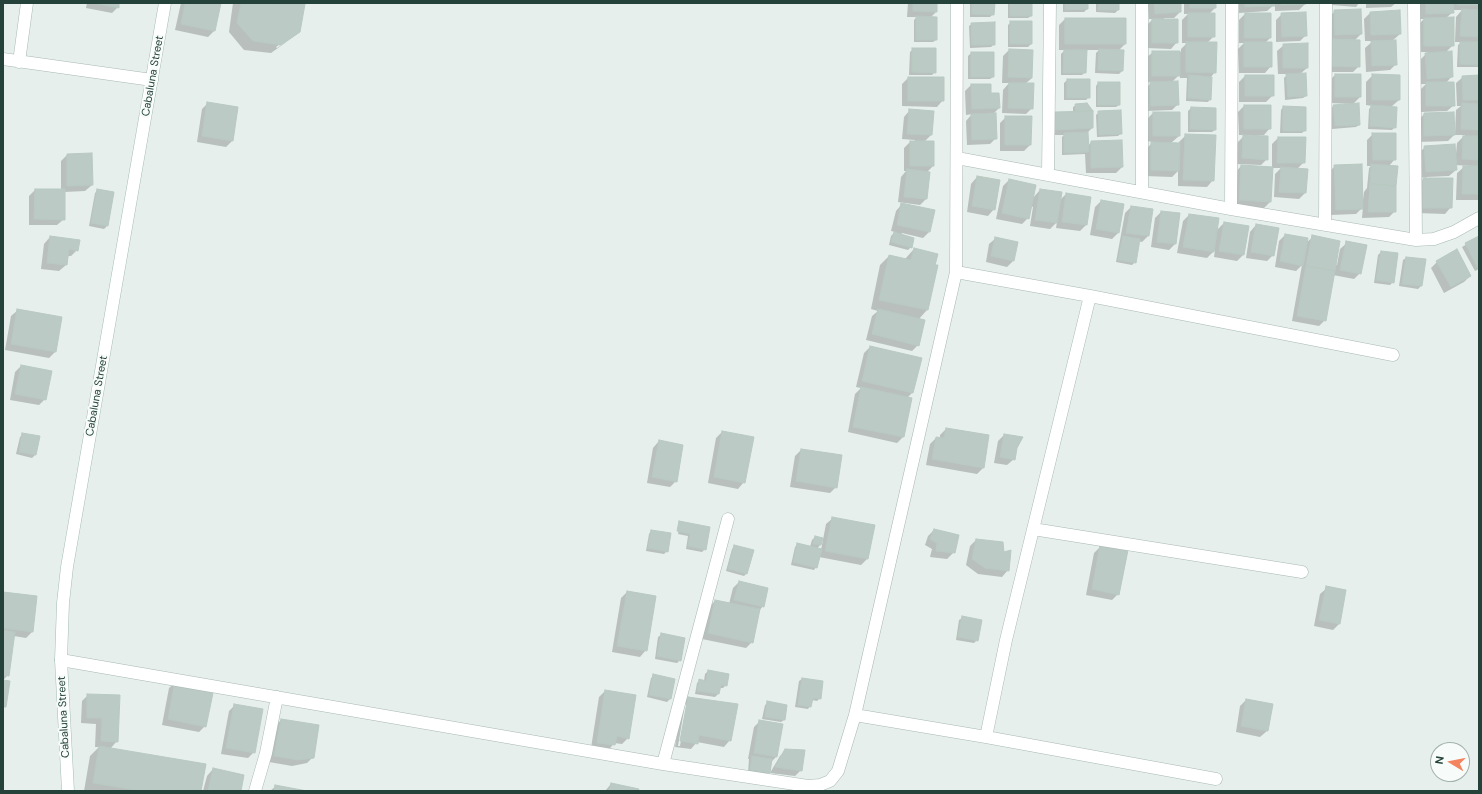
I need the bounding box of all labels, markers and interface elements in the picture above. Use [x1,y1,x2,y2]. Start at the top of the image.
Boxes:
street label: Cabaluna Street [139,35,167,117]
street label: Cabaluna Street [83,355,111,437]
street label: Cabaluna Street [55,676,73,758]
north arrow [1430,742,1470,782]
text: N [1432,755,1447,765]

